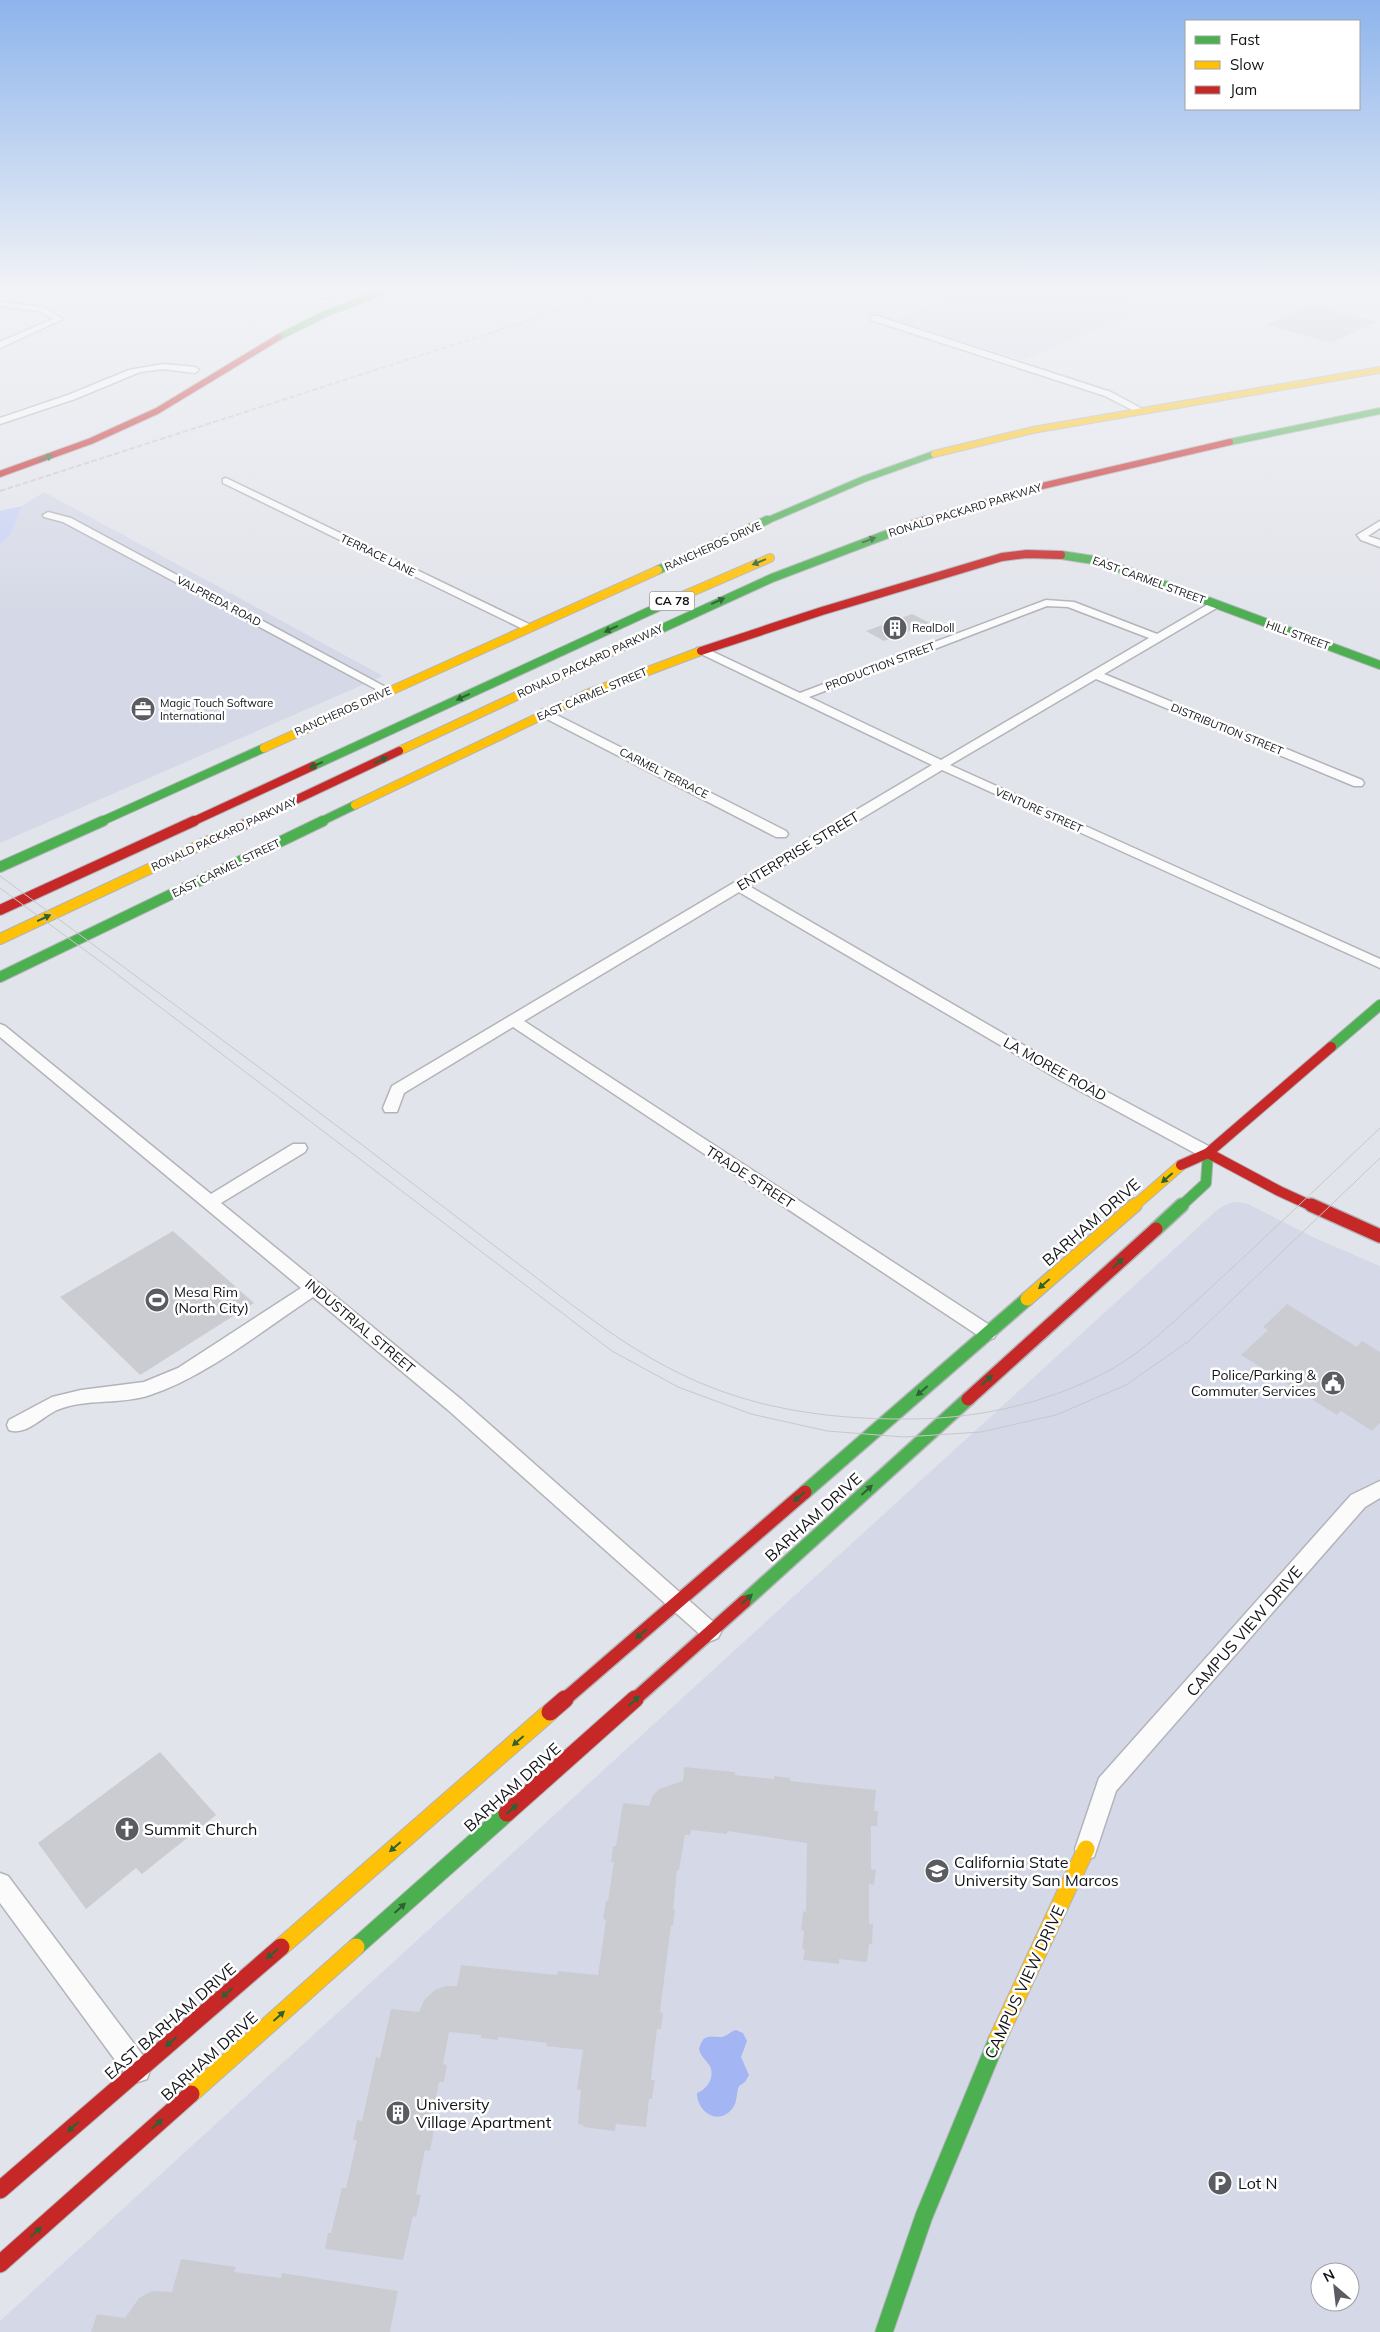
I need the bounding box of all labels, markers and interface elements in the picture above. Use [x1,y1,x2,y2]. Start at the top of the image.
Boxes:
legend [1185,20,1360,110]
text: Fast [1230,30,1260,49]
text: Slow [1230,55,1264,74]
text: Jam [1230,80,1257,99]
one-way arrow [39,454,54,462]
street label: RONALD PACKARD PARKWAY [887,480,1044,540]
street label: RANCHEROS DRIVE [662,518,764,574]
street label: TERRACE LANE [338,531,418,579]
one-way arrow [861,536,876,543]
street label: EAST CARMEL STREET [1091,553,1208,607]
one-way arrow [752,559,766,567]
street label: VALPREDA ROAD [174,573,264,629]
road number: CA 78 [650,592,694,610]
one-way arrow [711,597,725,605]
building icon: RealDoll [882,615,908,641]
street label: HILL STREET [1264,617,1332,653]
street label: RONALD PACKARD PARKWAY [515,621,665,701]
place label: RealDoll [912,621,954,635]
one-way arrow [604,625,618,633]
street label: PRODUCTION STREET [823,638,937,693]
street label: EAST CARMEL STREET [535,664,650,724]
street label: RANCHEROS DRIVE [292,683,394,739]
one-way arrow [456,693,470,701]
office icon: Magic Touch Software International [130,696,156,722]
place label: Magic Touch Software International [160,696,273,723]
street label: DISTRIBUTION STREET [1169,700,1285,758]
street label: CARMEL TERRACE [617,745,711,801]
one-way arrow [374,755,388,763]
one-way arrow [308,760,323,769]
street label: VENTURE STREET [993,784,1085,836]
street label: RONALD PACKARD PARKWAY [149,794,299,874]
street label: ENTERPRISE STREET [734,807,863,895]
street label: EAST CARMEL STREET [170,836,283,900]
one-way arrow [37,914,51,922]
street label: LA MOREE ROAD [1000,1033,1110,1105]
street label: TRADE STREET [702,1142,798,1213]
one-way arrow [1160,1172,1173,1183]
street label: BARHAM DRIVE [1038,1174,1144,1270]
one-way arrow [1112,1257,1124,1269]
street label: INDUSTRIAL STREET [301,1275,419,1378]
one-way arrow [1039,1278,1051,1290]
place label: Mesa Rim (North City) [174,1283,249,1317]
sports icon: Mesa Rim (North City) [144,1287,170,1313]
place label: Police/Parking & Commuter Services [1191,1366,1317,1400]
public building icon: Police/Parking & Commuter Services [1320,1370,1346,1396]
one-way arrow [981,1374,993,1386]
one-way arrow [915,1385,928,1396]
street label: BARHAM DRIVE [761,1468,865,1566]
one-way arrow [861,1484,873,1496]
one-way arrow [793,1491,805,1503]
street label: CAMPUS VIEW DRIVE [1182,1562,1306,1700]
one-way arrow [741,1594,753,1605]
one-way arrow [635,1628,647,1640]
one-way arrow [627,1695,639,1707]
one-way arrow [511,1735,524,1746]
street label: BARHAM DRIVE [460,1738,564,1836]
one-way arrow [506,1804,518,1815]
church icon: Summit Church [114,1816,140,1842]
place label: Summit Church [144,1819,257,1839]
one-way arrow [389,1841,401,1852]
place label: California State University San Marcos [954,1852,1119,1890]
school or university icon: California State University San Marcos [924,1858,950,1884]
one-way arrow [394,1902,406,1914]
street label: CAMPUS VIEW DRIVE [980,1902,1068,2062]
one-way arrow [266,1948,279,1959]
street label: EAST BARHAM DRIVE [100,1959,240,2083]
one-way arrow [221,1987,234,1998]
street label: BARHAM DRIVE [157,2008,261,2104]
one-way arrow [272,2010,285,2021]
one-way arrow [165,2036,177,2048]
place label: University Village Apartment [416,2094,552,2132]
building icon: University Village Apartment [385,2100,411,2126]
one-way arrow [151,2118,164,2129]
one-way arrow [67,2121,79,2133]
parking icon: Lot N [1207,2170,1233,2196]
place label: Lot N [1238,2173,1277,2193]
one-way arrow [30,2226,42,2238]
north arrow [1310,2262,1360,2312]
text: N [1320,2265,1338,2286]

